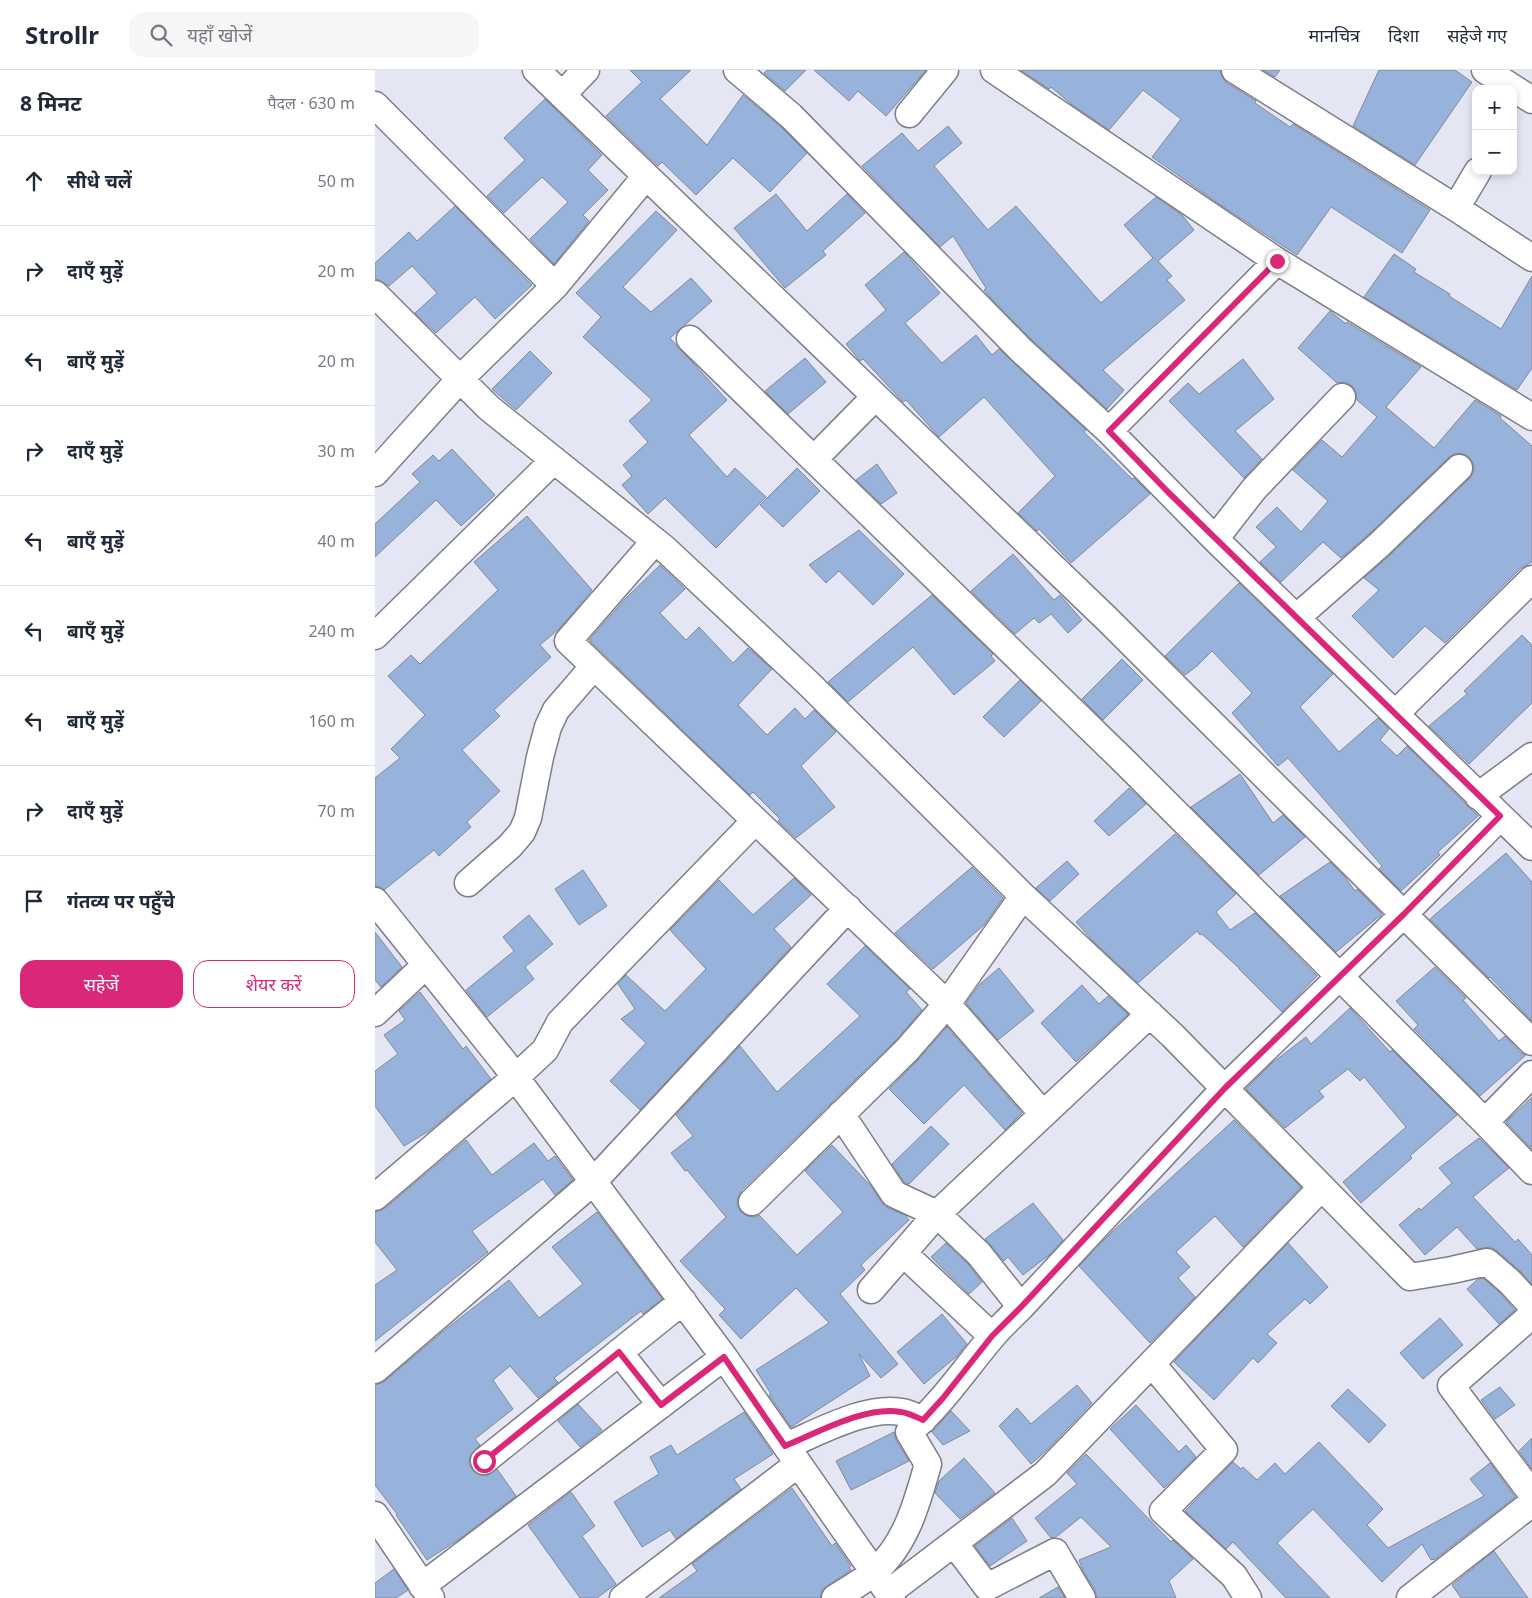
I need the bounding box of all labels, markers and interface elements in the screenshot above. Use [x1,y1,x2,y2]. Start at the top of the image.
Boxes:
search box [129,12,479,57]
text: Strollr [25,18,99,51]
icon: search [147,21,175,49]
text: यहाँ खोजें [187,22,252,48]
text: मानचित्र [1309,23,1360,47]
text: दिशा [1388,23,1419,47]
text: सहेजे गए [1447,23,1507,47]
map controls [1472,85,1517,175]
button: + [1472,85,1517,130]
text: 8 मिनट [20,89,82,117]
text: पैदल · 630 m [267,92,355,114]
button: − [1472,130,1517,175]
icon: ahead [20,167,48,195]
text: सीधे चलें [67,168,132,194]
text: 50 m [318,170,355,192]
route end [1266,250,1289,273]
icon: right [20,257,48,285]
text: दाएँ मुड़ें [67,258,123,284]
text: 20 m [318,260,355,282]
icon: left [20,347,48,375]
text: बाएँ मुड़ें [67,348,124,374]
text: 20 m [318,350,355,372]
icon: right [20,437,48,465]
text: दाएँ मुड़ें [67,438,123,464]
text: 30 m [318,440,355,462]
icon: left [20,527,48,555]
text: बाएँ मुड़ें [67,528,124,554]
text: 40 m [318,530,355,552]
icon: left [20,617,48,645]
text: बाएँ मुड़ें [67,618,124,644]
text: 240 m [308,620,355,642]
icon: left [20,707,48,735]
text: बाएँ मुड़ें [67,708,124,734]
text: 160 m [308,710,355,732]
icon: right [20,797,48,825]
text: दाएँ मुड़ें [67,798,123,824]
text: 70 m [318,800,355,822]
icon: arrive [20,887,48,915]
text: गंतव्य पर पहुँचे [67,888,175,914]
button: सहेजें [20,960,183,1008]
button: शेयर करें [193,960,355,1008]
route start [473,1450,496,1473]

